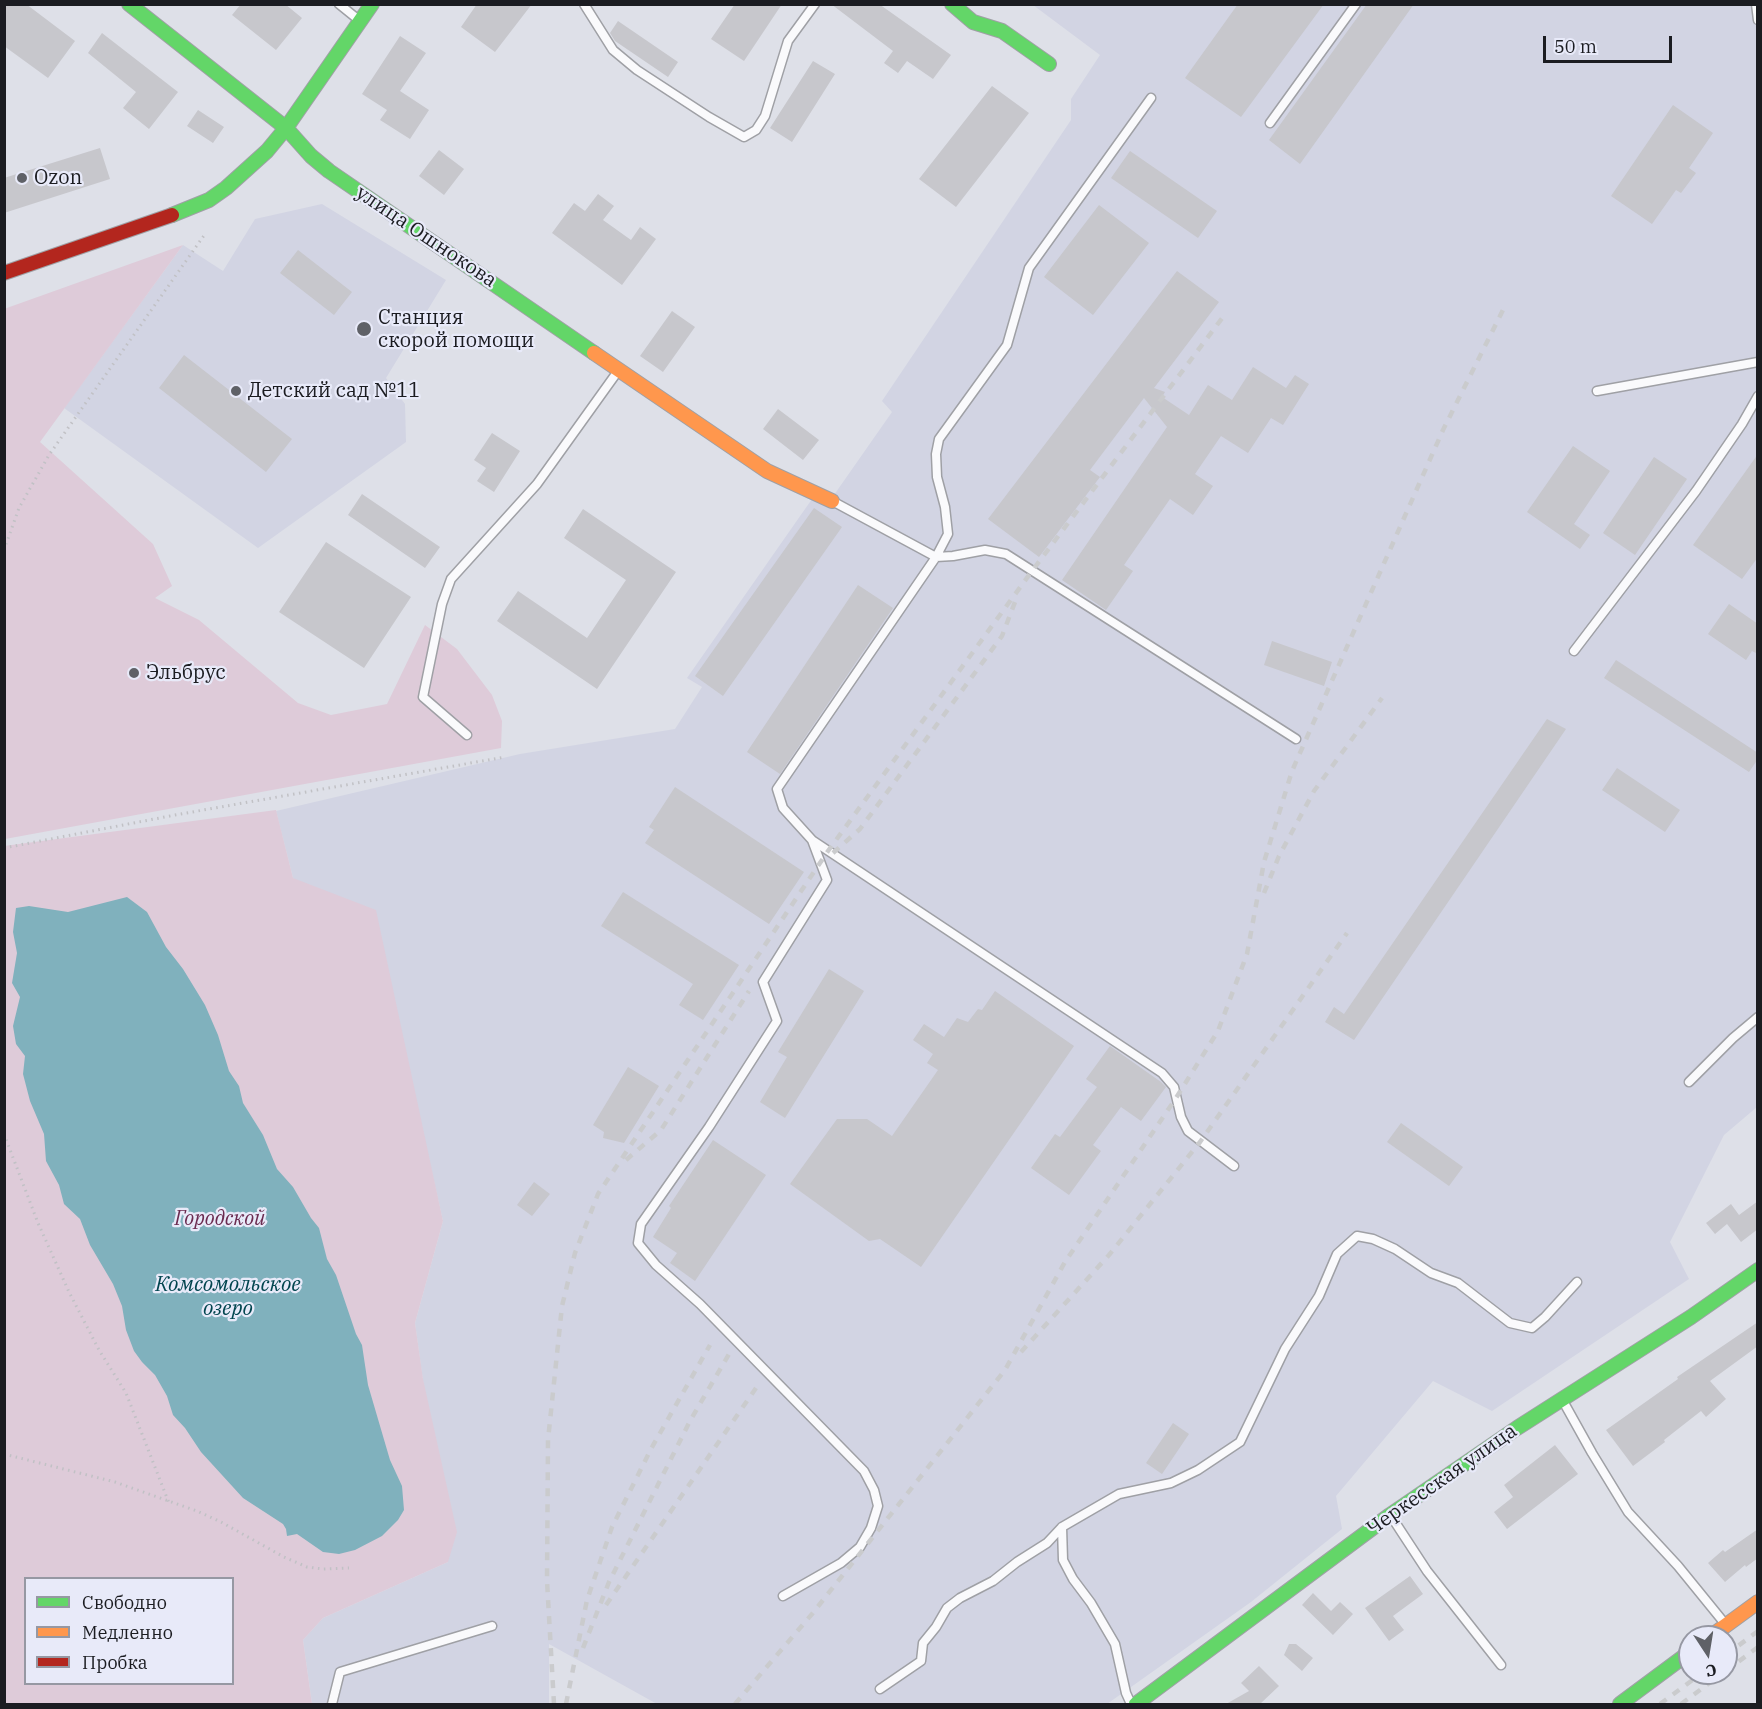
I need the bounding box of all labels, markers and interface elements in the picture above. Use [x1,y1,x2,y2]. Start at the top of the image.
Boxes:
scale bar [1546,24,1675,62]
text: 50 m [1554,35,1597,58]
place label: Ozon [34,166,82,190]
marker: Ozon [15,171,29,185]
street label: улица Ошнокова [351,181,501,293]
place label: Станция скорой помощи [378,306,534,353]
marker: Станция скорой помощи [355,320,373,338]
place label: Детский сад №11 [248,379,420,403]
marker: Детский сад №11 [229,384,243,398]
place label: Эльбрус [146,661,226,685]
marker: Эльбрус [127,666,141,680]
park label: Городской [175,1207,265,1231]
water label: Комсомольское озеро [155,1272,301,1322]
street label: Черкесская улица [1362,1419,1522,1541]
legend [24,1577,234,1685]
text: Свободно [82,1591,167,1614]
text: Медленно [82,1621,173,1644]
north arrow [1678,1625,1738,1685]
text: Пробка [82,1651,148,1674]
text: С [1704,1660,1719,1682]

